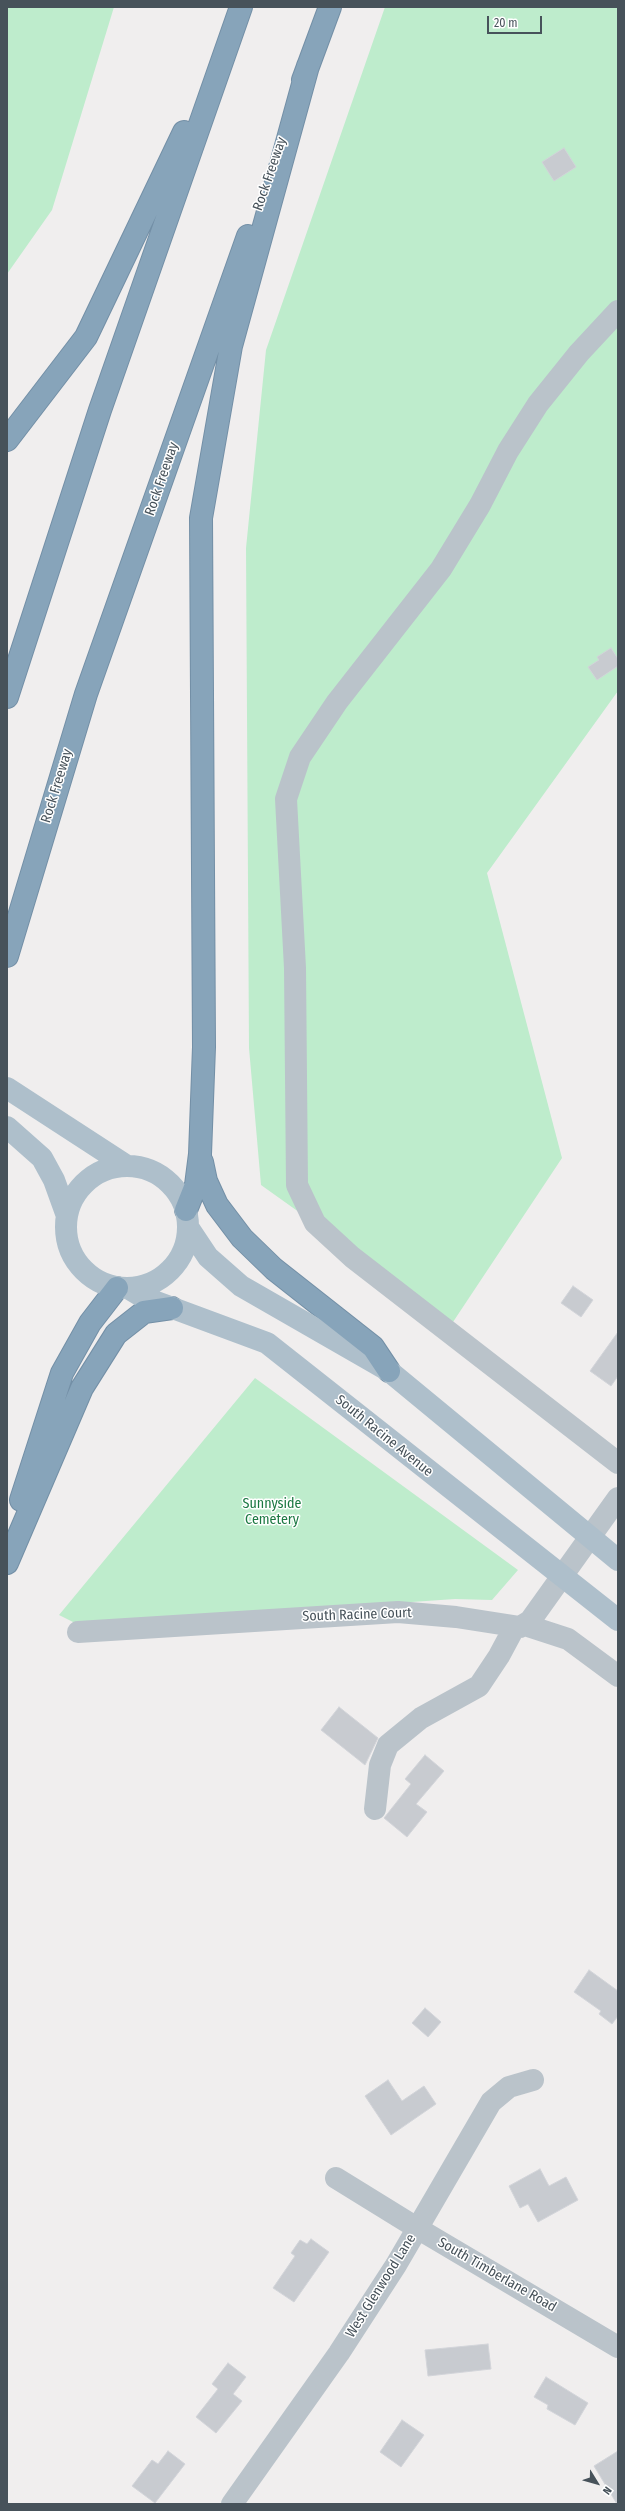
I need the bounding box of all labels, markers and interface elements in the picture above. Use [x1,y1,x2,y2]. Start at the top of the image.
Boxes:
scale bar [489,8,544,34]
text: 20 m [494,16,518,30]
street label: Rock Freeway [250,135,290,213]
street label: Rock Freeway [142,440,182,518]
street label: Rock Freeway [38,747,76,825]
street label: South Racine Avenue [332,1392,436,1480]
park label: Sunnyside Cemetery [243,1496,301,1528]
street label: South Racine Court [302,1605,412,1625]
street label: West Glenwood Lane [342,2231,420,2341]
street label: South Timberlane Road [435,2234,559,2316]
north arrow [577,2463,617,2503]
text: N [600,2484,614,2497]

